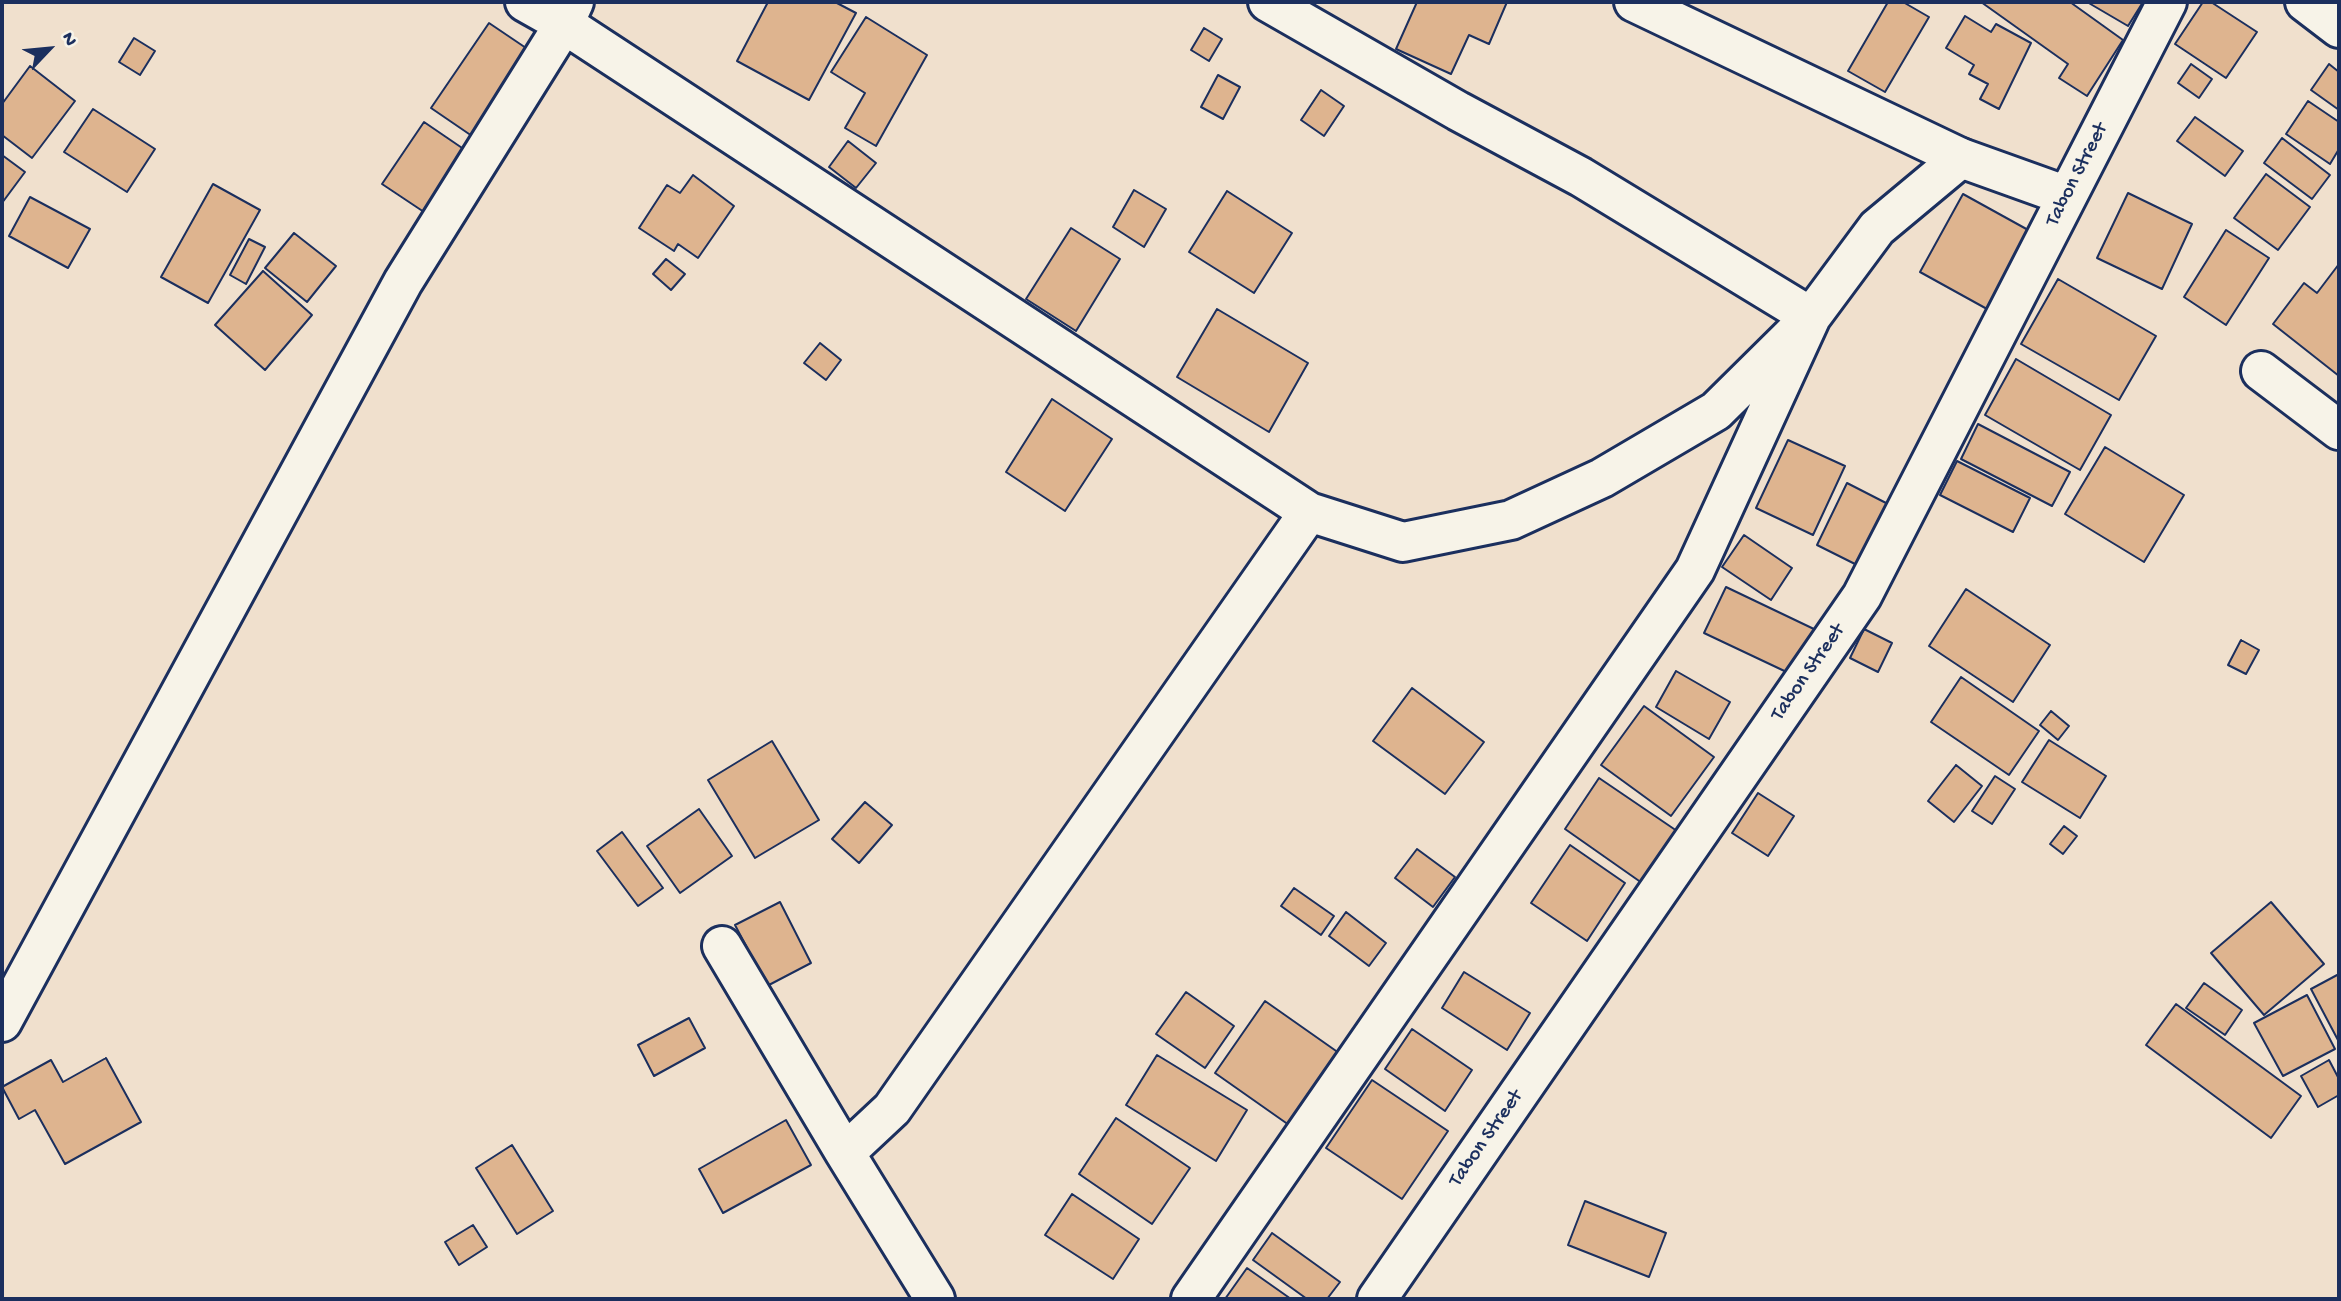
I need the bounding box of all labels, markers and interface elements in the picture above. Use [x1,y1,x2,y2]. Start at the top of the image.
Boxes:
north arrow [14,14,84,84]
text: N [55,29,81,50]
street label: Tabon Street [2041,119,2115,231]
street label: Tabon Street [1766,620,1852,726]
street label: Tabon Street [1444,1086,1530,1192]

